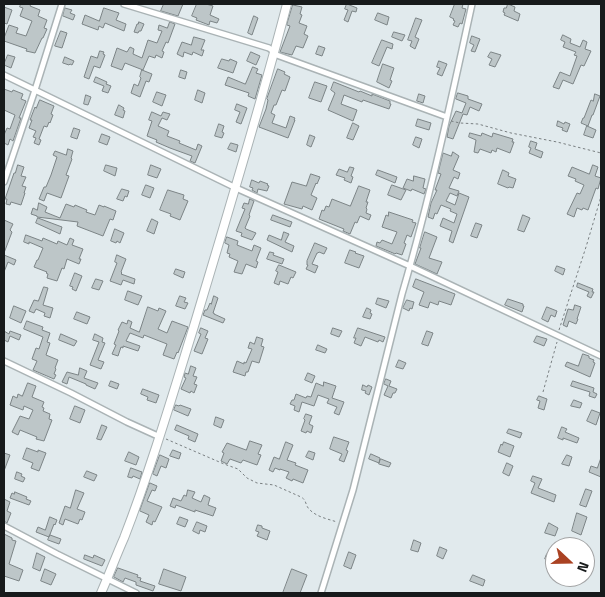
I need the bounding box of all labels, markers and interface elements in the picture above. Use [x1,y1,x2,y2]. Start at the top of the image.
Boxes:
north arrow [545,537,595,587]
text: N [572,559,595,575]

